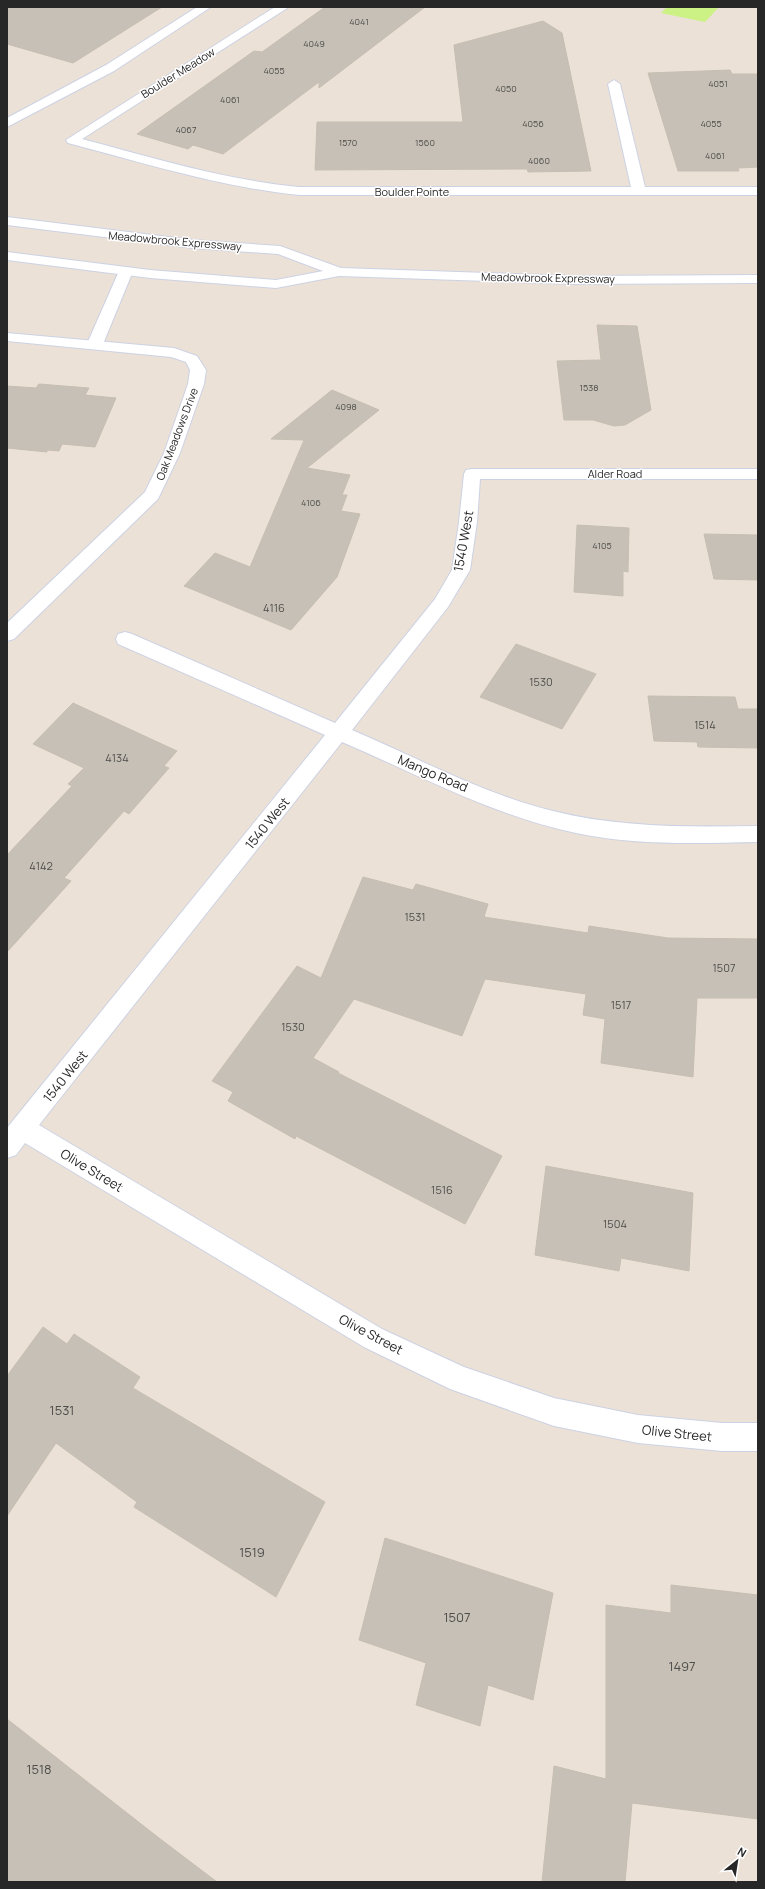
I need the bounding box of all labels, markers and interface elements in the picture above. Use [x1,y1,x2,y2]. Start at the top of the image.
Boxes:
house number: 4041 [349,15,369,28]
house number: 4049 [303,37,325,50]
street label: Boulder Meadow [138,44,218,101]
house number: 4055 [263,64,285,77]
house number: 4051 [708,77,728,90]
house number: 4050 [495,82,517,95]
house number: 4061 [220,93,240,106]
house number: 4056 [522,117,544,130]
house number: 4055 [700,117,722,130]
house number: 4067 [176,123,197,136]
house number: 1570 [339,136,357,149]
house number: 1560 [415,136,435,149]
house number: 4061 [705,149,725,162]
house number: 4060 [528,154,550,167]
street label: Boulder Pointe [375,184,450,199]
street label: Meadowbrook Expressway [108,227,243,254]
street label: Meadowbrook Expressway [481,269,615,286]
house number: 1538 [580,381,598,394]
street label: Oak Meadows Drive [152,385,201,482]
house number: 4098 [335,400,357,413]
street label: Alder Road [588,466,642,481]
house number: 4106 [301,496,321,509]
street label: 1540 West [449,509,477,573]
house number: 4105 [592,539,612,552]
house number: 4116 [263,600,285,615]
house number: 1530 [529,674,553,689]
house number: 1514 [694,717,716,732]
house number: 4134 [105,750,129,765]
street label: Mango Road [395,750,471,796]
street label: 1540 West [241,793,293,853]
house number: 4142 [29,858,53,873]
house number: 1531 [404,909,426,924]
house number: 1507 [713,960,735,975]
house number: 1517 [611,997,631,1012]
house number: 1530 [281,1019,305,1034]
street label: 1540 West [39,1046,91,1106]
street label: Olive Street [57,1144,127,1196]
house number: 1516 [431,1182,453,1197]
house number: 1504 [603,1216,627,1231]
street label: Olive Street [336,1310,406,1358]
house number: 1531 [50,1401,74,1419]
street label: Olive Street [641,1420,713,1446]
house number: 1519 [239,1543,265,1561]
house number: 1507 [443,1608,471,1626]
house number: 1497 [668,1657,696,1675]
house number: 1518 [26,1760,52,1778]
north arrow [717,1841,757,1881]
text: N [735,1843,750,1860]

